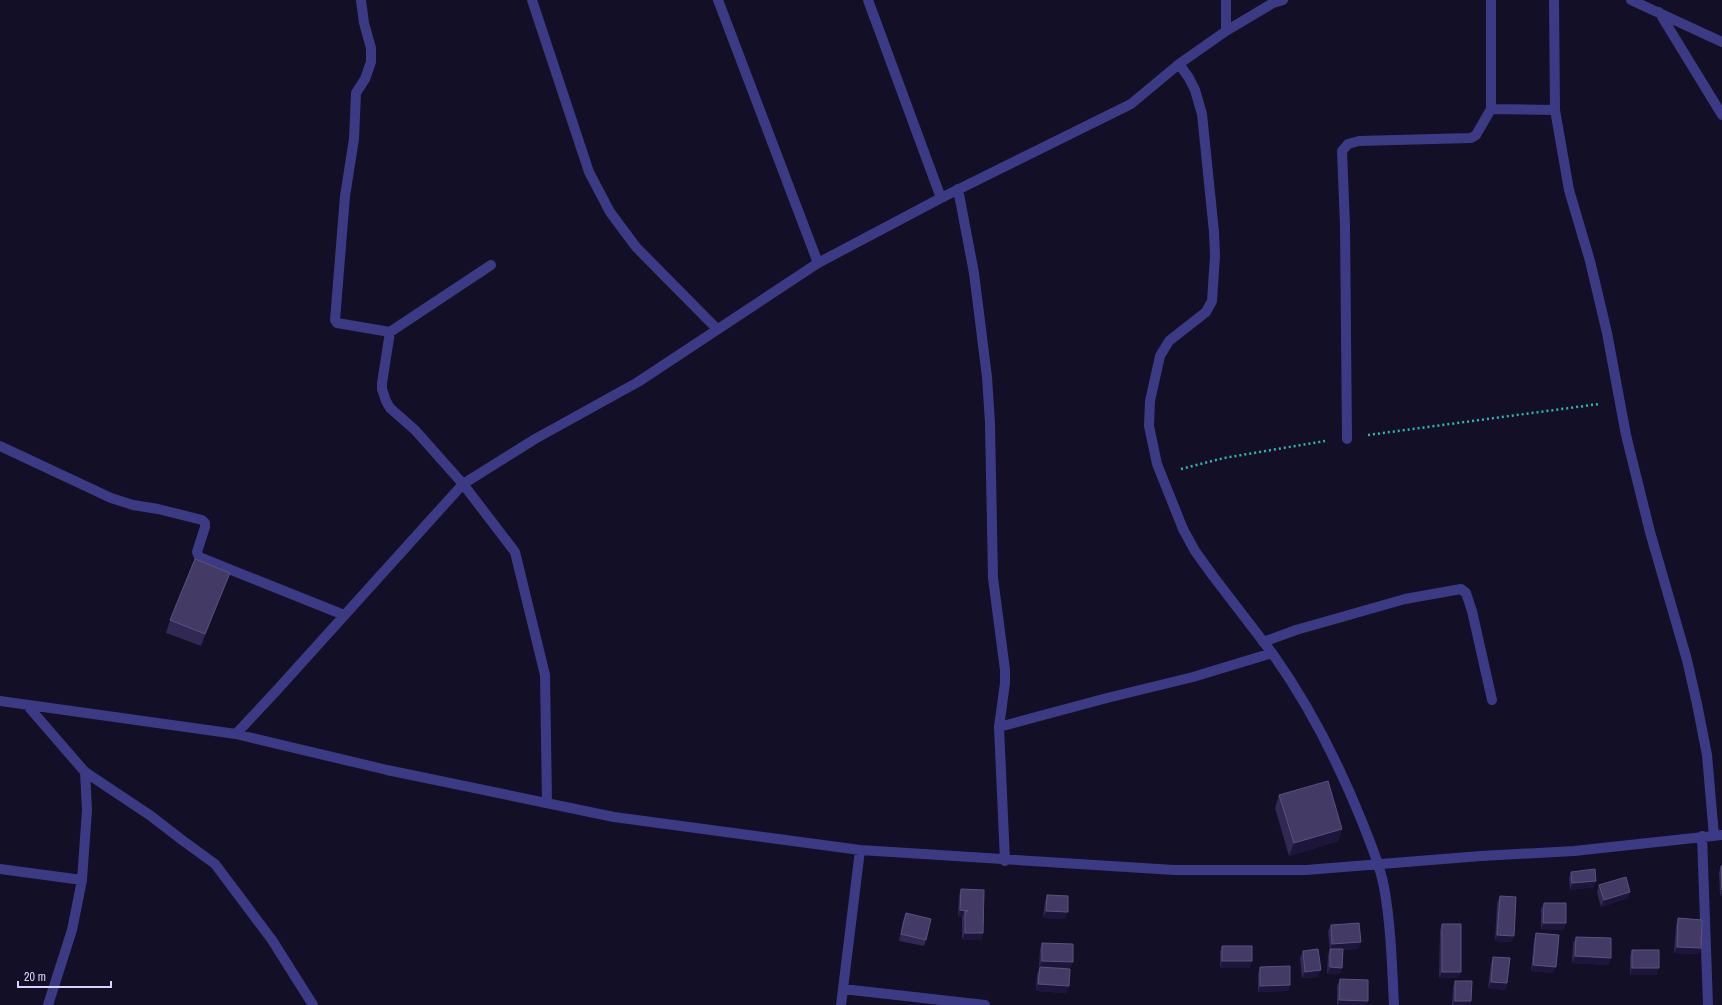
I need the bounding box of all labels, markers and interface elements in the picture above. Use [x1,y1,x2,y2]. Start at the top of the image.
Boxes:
scale bar [18,963,111,989]
text: 20 m [24,969,46,985]

